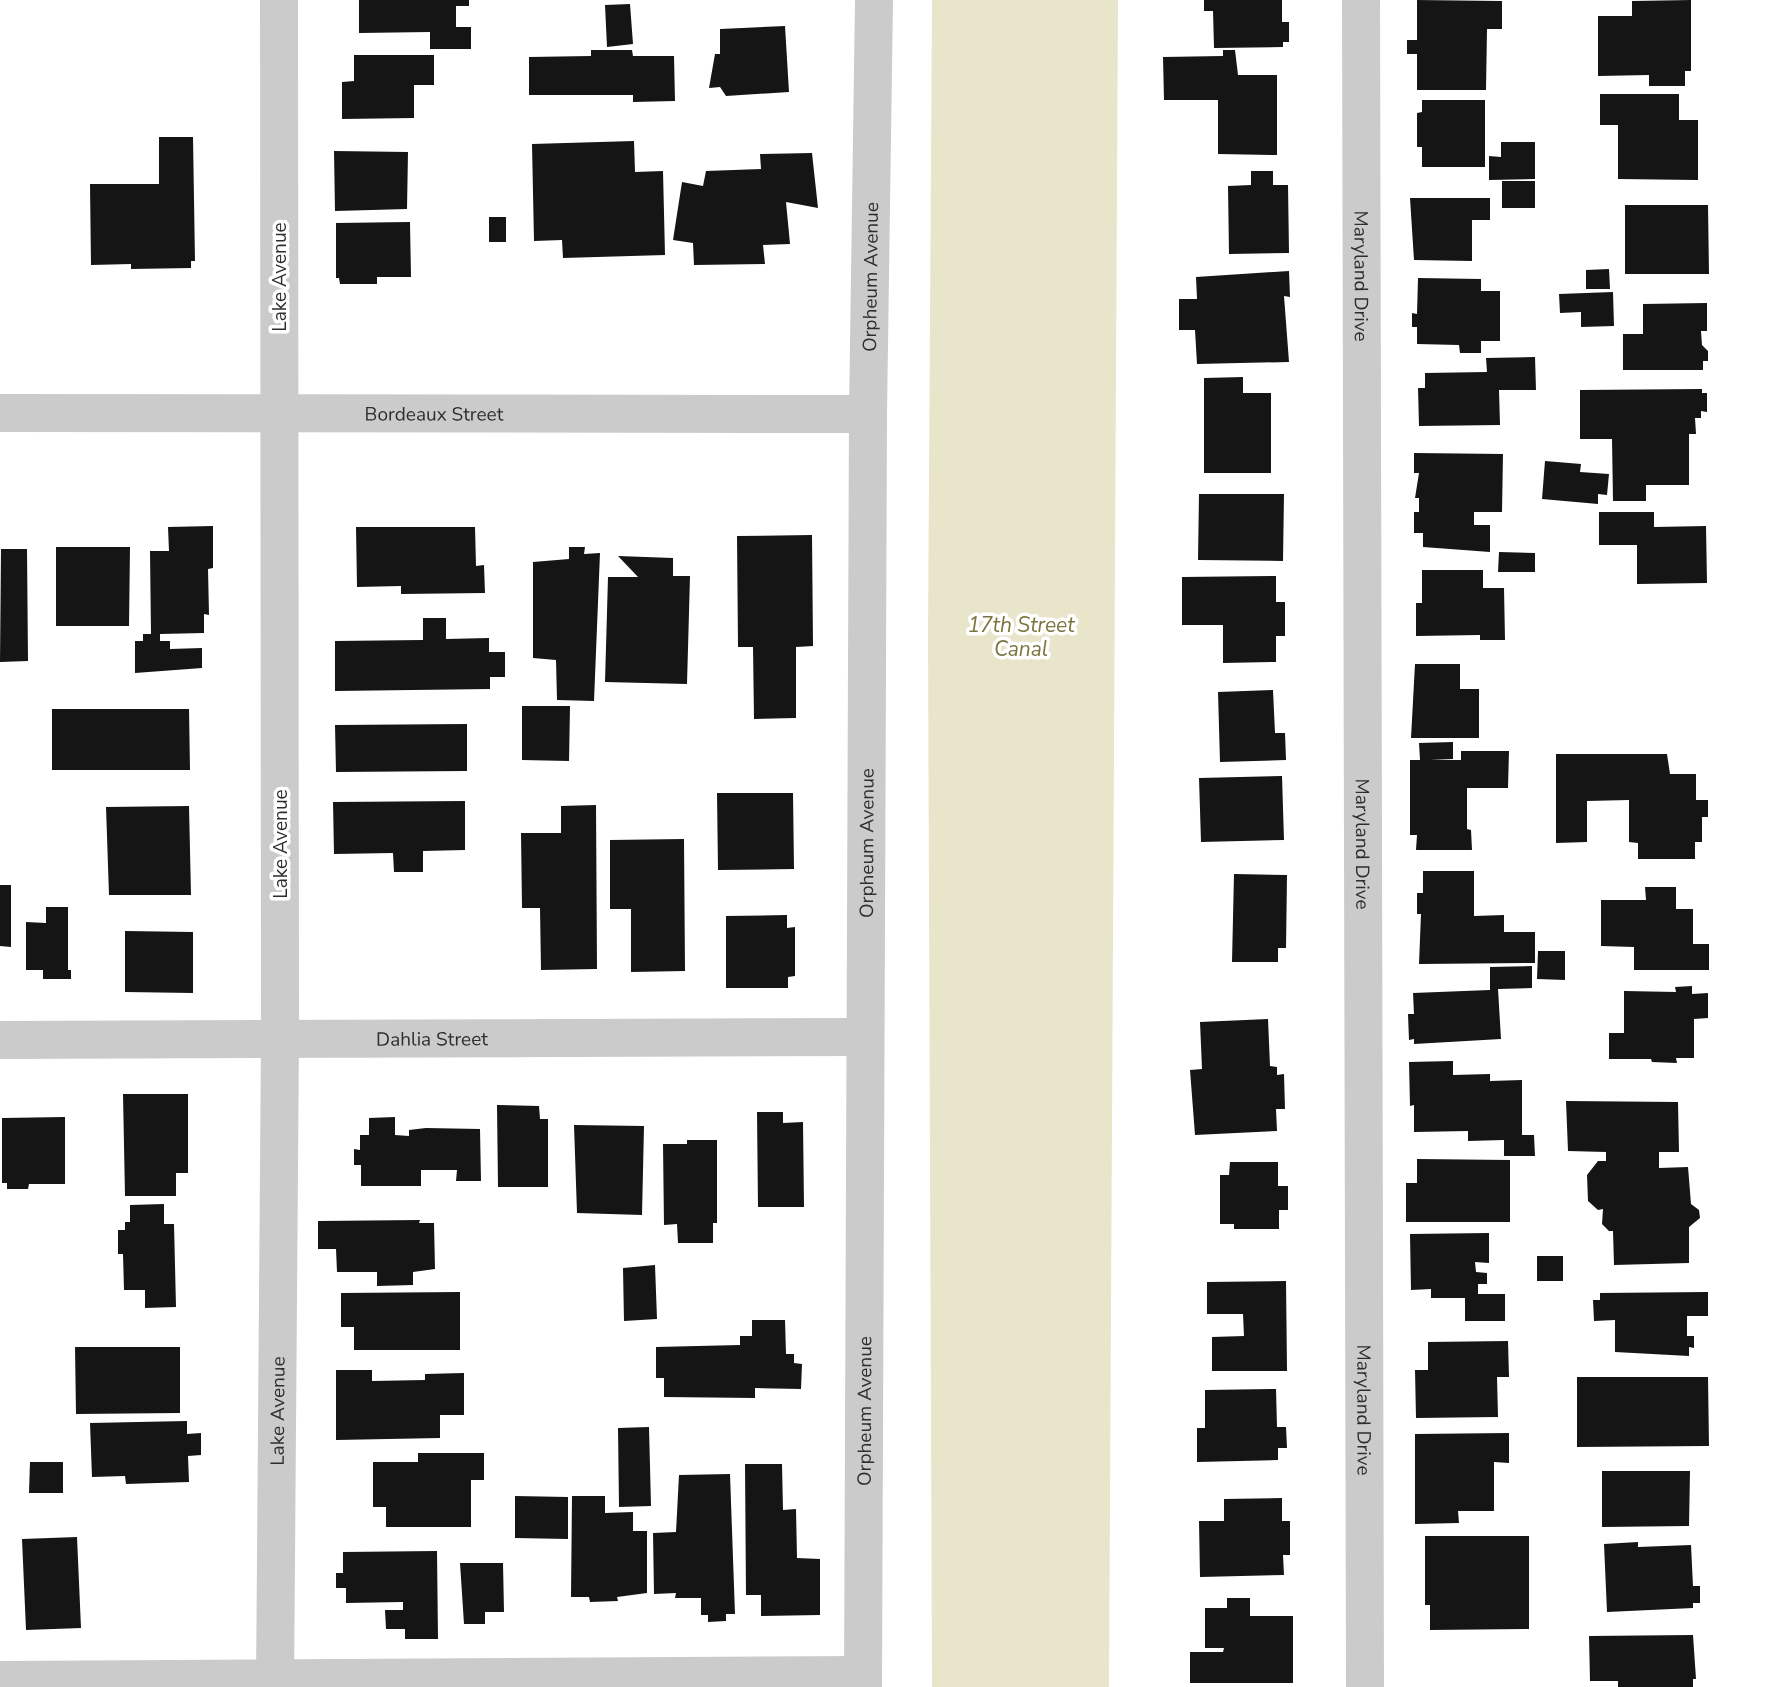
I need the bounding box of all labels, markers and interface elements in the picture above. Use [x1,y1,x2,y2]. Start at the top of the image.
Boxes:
street label: Orpheum Avenue [857,202,885,352]
street label: Maryland Drive [1347,210,1374,342]
street label: Lake Avenue [267,222,293,332]
street label: Bordeaux Street [365,401,504,428]
water label: 17th Street Canal [967,611,1075,663]
street label: Orpheum Avenue [854,768,881,918]
street label: Maryland Drive [1349,778,1375,910]
street label: Lake Avenue [268,789,294,899]
street label: Dahlia Street [376,1026,488,1053]
street label: Orpheum Avenue [852,1336,878,1486]
street label: Maryland Drive [1350,1344,1376,1476]
street label: Lake Avenue [265,1356,292,1466]

